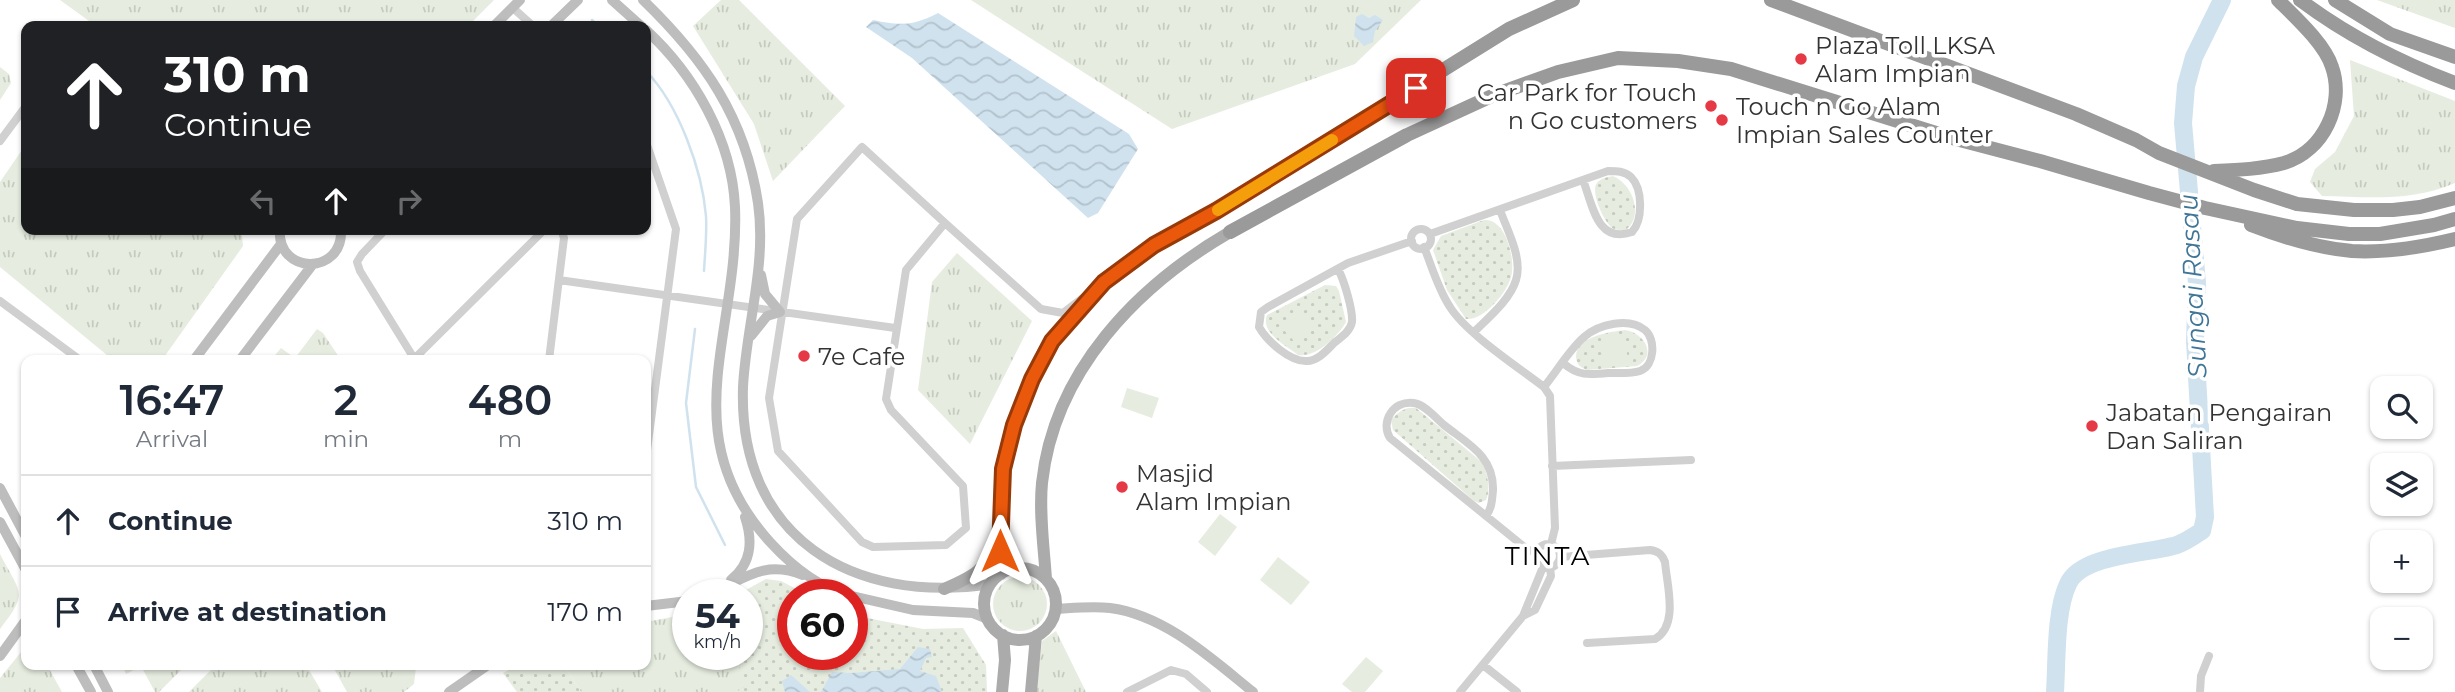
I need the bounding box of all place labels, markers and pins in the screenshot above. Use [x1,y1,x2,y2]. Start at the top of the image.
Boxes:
place label: Plaza Toll LKSA Alam Impian [1815,31,1996,88]
marker: Plaza Toll LKSA Alam Impian [1793,51,1809,67]
pin [1386,58,1446,118]
place label: Car Park for Touch n Go customers [1477,78,1697,135]
place label: Touch n Go Alam Impian Sales Counter [1736,92,1993,149]
marker: Car Park for Touch n Go customers [1703,98,1719,114]
marker: Touch n Go Alam Impian Sales Counter [1714,112,1730,128]
place label: 7e Cafe [818,342,905,371]
marker: 7e Cafe [796,348,812,364]
place label: Jabatan Pengairan Dan Saliran [2105,398,2332,455]
marker: Jabatan Pengairan Dan Saliran [2084,418,2100,434]
place label: Masjid Alam Impian [1136,459,1291,516]
marker: Masjid Alam Impian [1114,479,1130,495]

